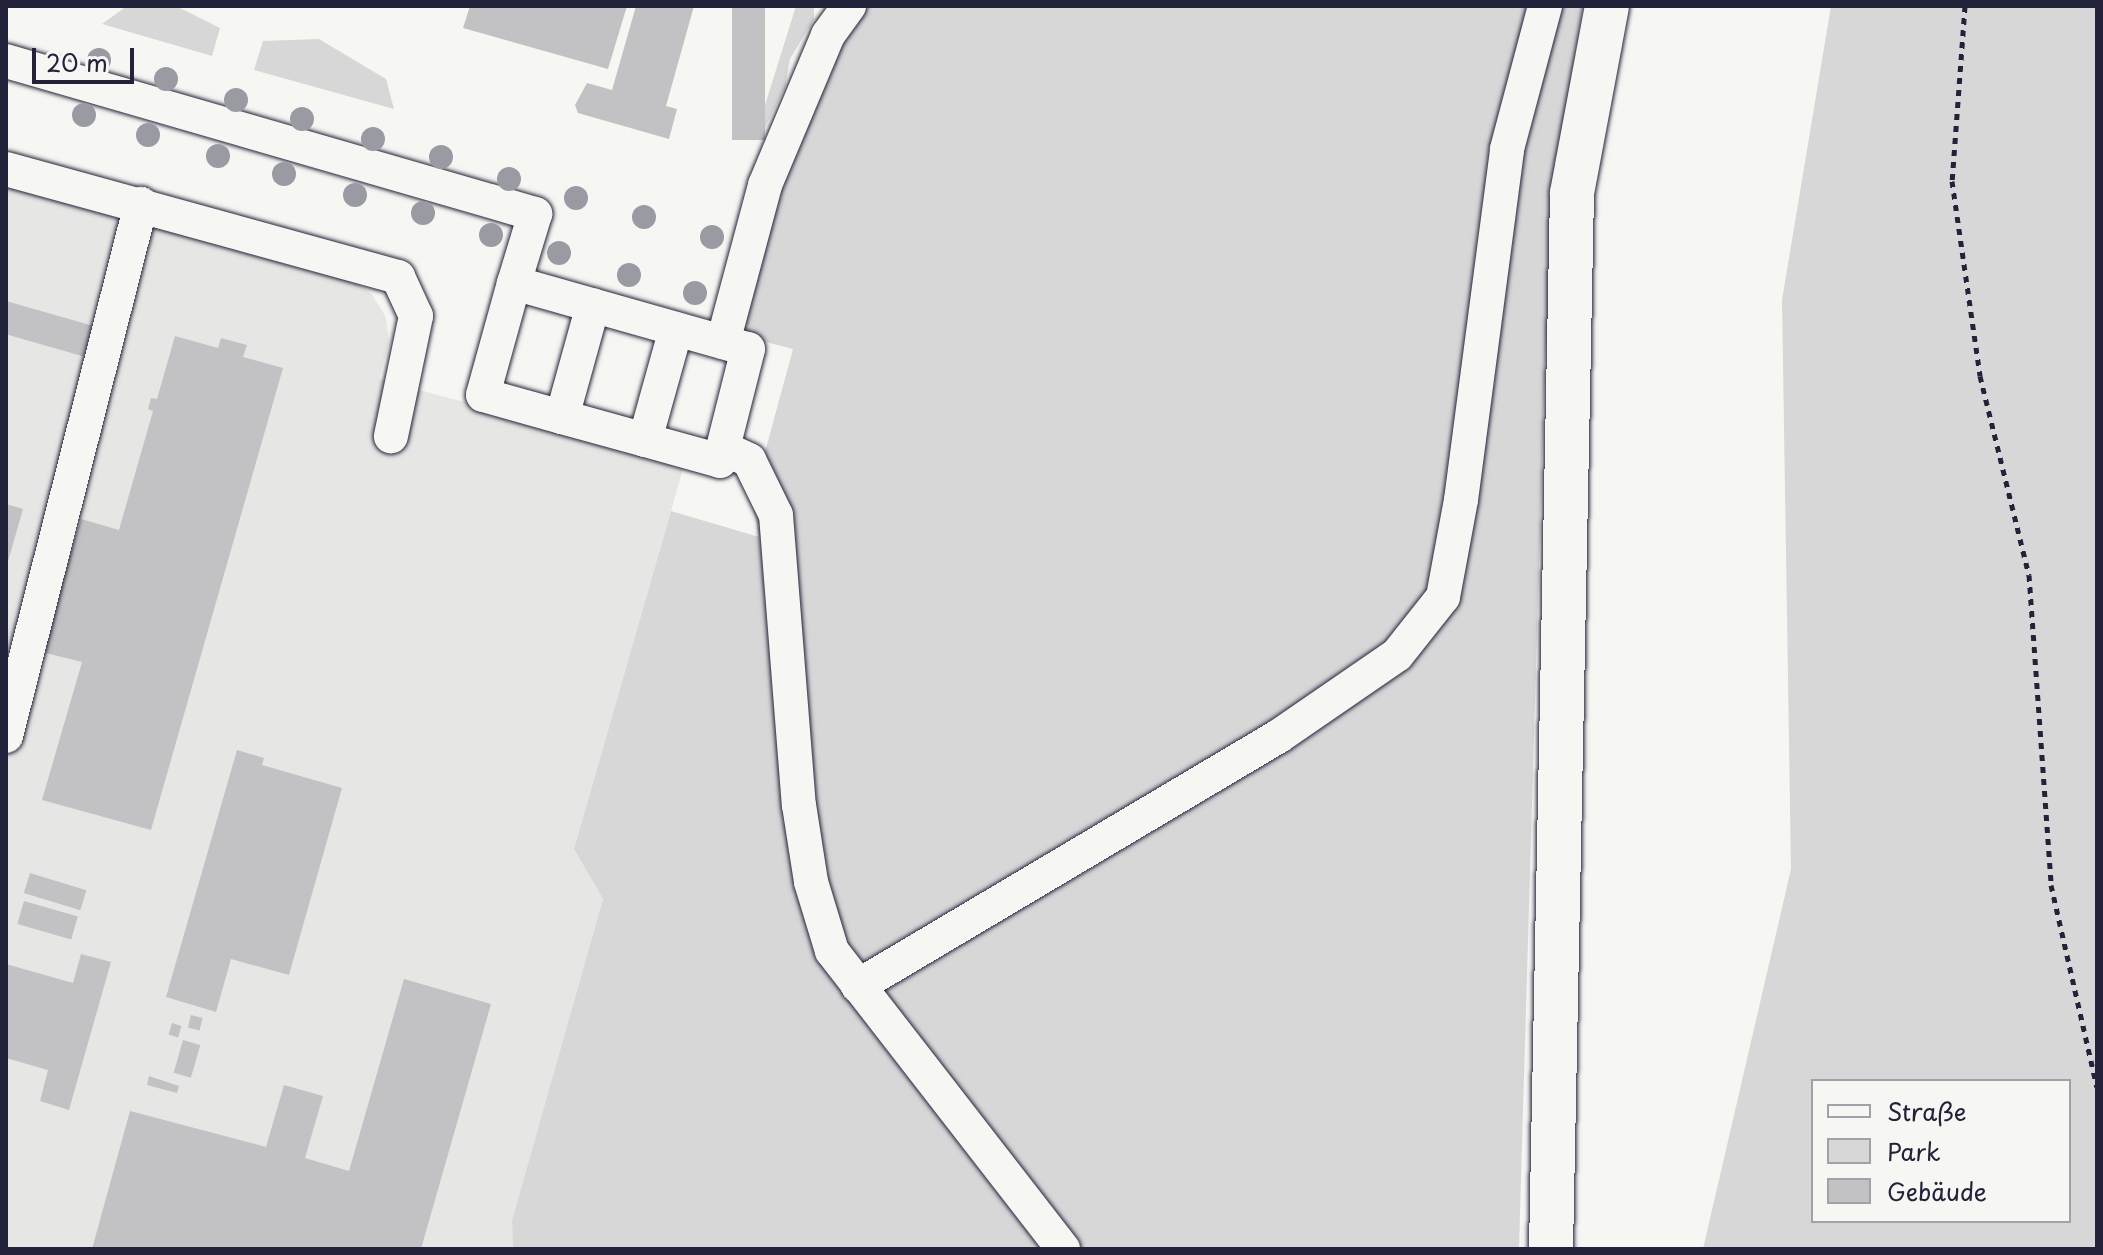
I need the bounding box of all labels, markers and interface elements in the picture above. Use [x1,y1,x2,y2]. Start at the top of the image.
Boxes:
scale bar [36,32,138,82]
text: 20 m [46,44,108,80]
legend [1811,1079,2071,1223]
text: Straße [1887,1093,1966,1129]
text: Park [1887,1133,1941,1169]
text: Gebäude [1887,1173,1987,1209]

